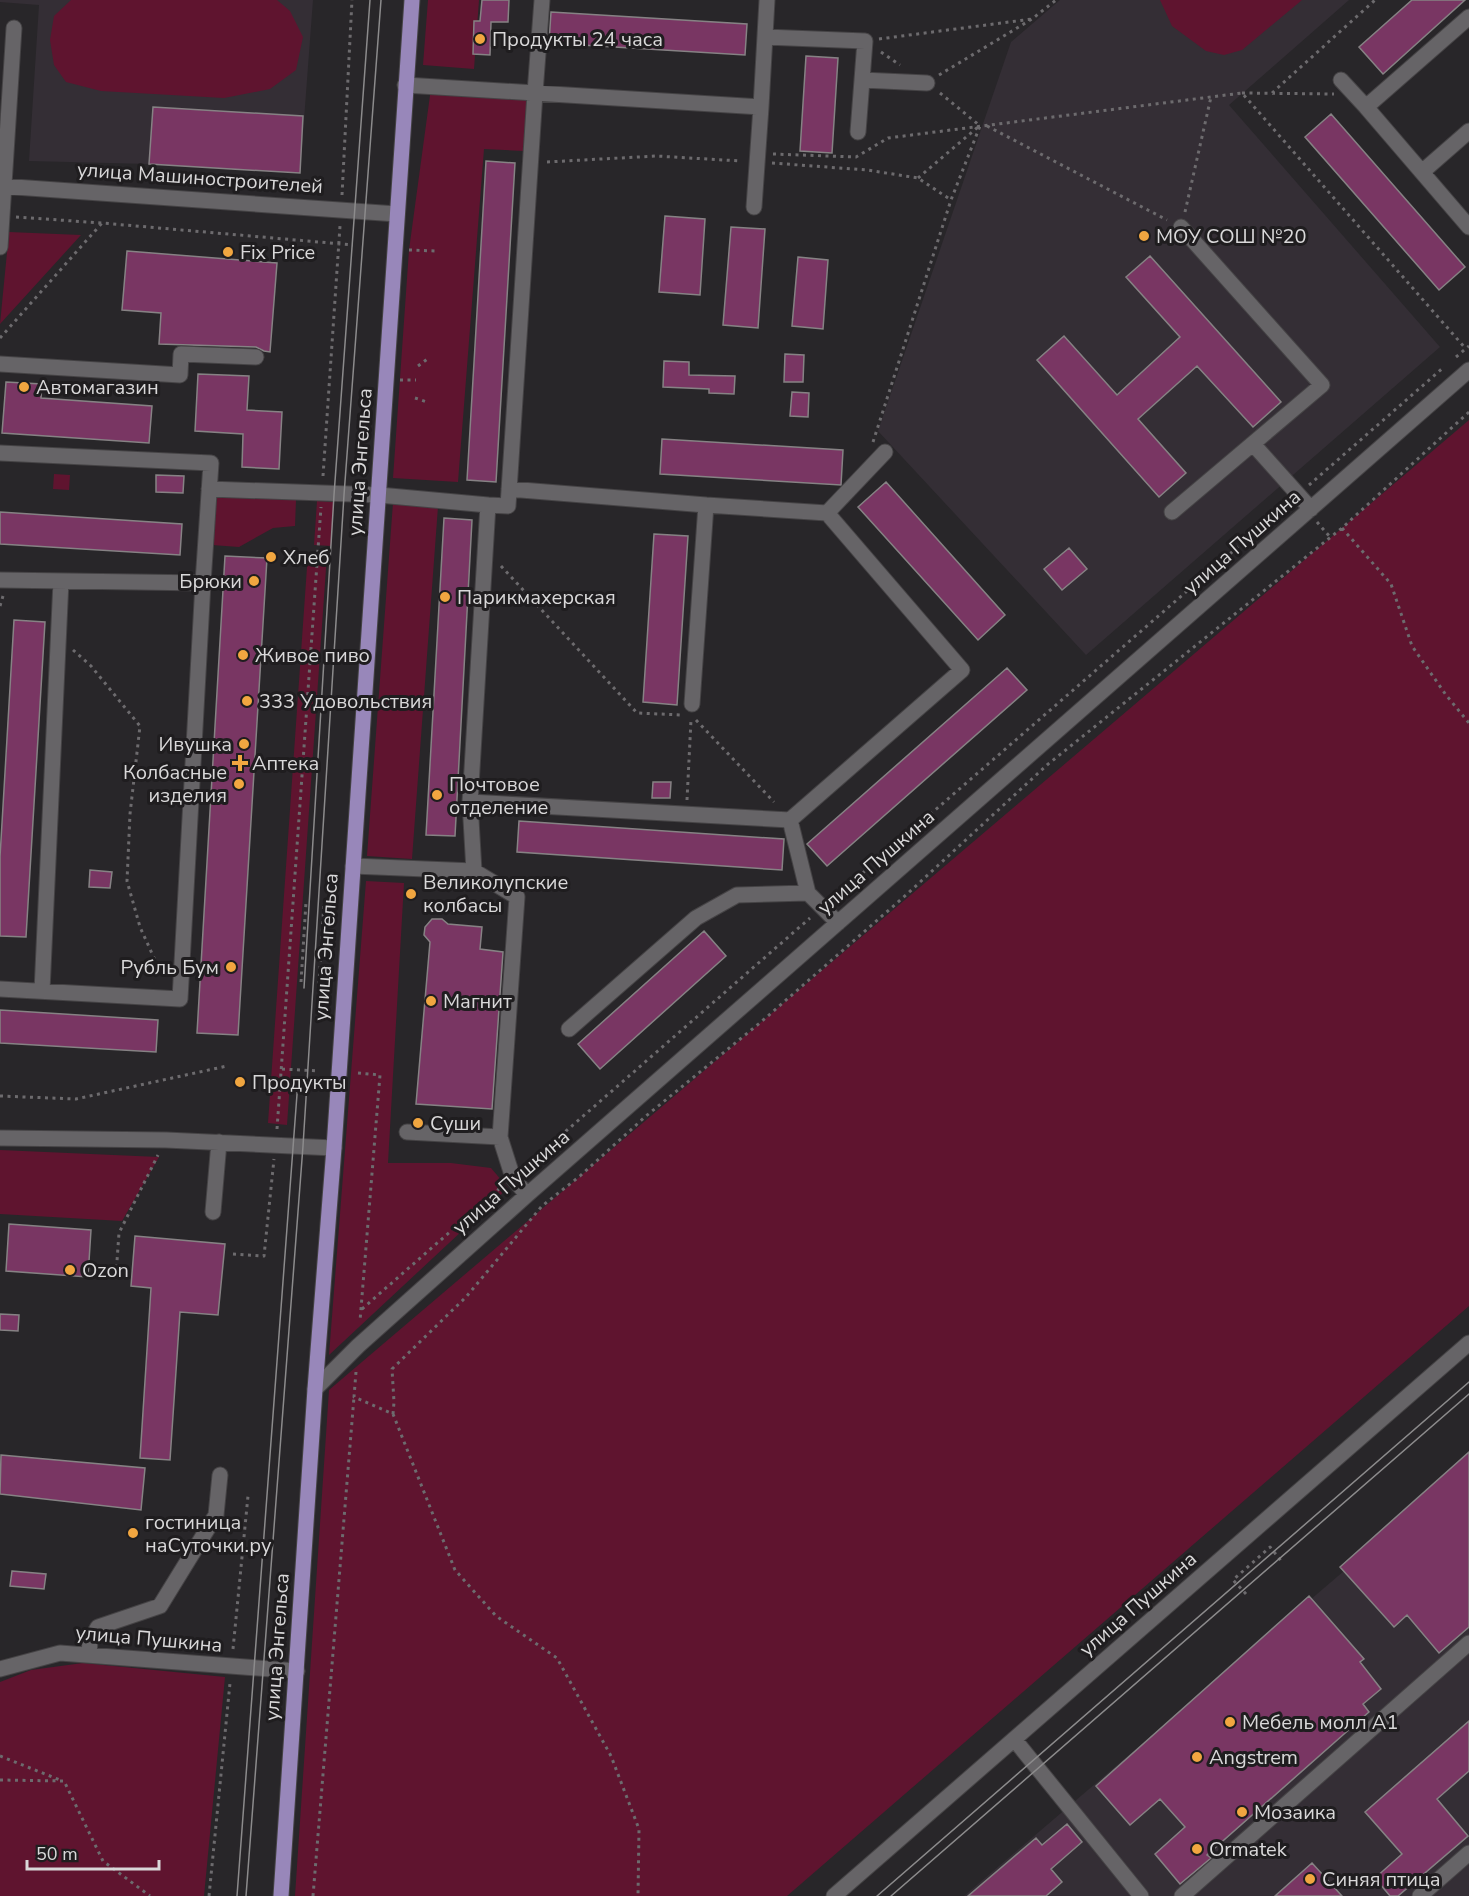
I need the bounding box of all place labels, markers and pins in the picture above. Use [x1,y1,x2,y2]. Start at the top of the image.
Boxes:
place label: Продукты 24 часа [492,26,663,53]
marker: Продукты 24 часа [473,32,487,46]
place label: МОУ СОШ №20 [1156,223,1306,250]
marker: МОУ СОШ №20 [1137,229,1151,243]
place label: Fix Price [240,239,315,266]
marker: Fix Price [221,245,235,259]
place label: Автомагазин [36,374,159,401]
marker: Автомагазин [17,380,31,394]
place label: Хлеб [283,544,330,571]
marker: Хлеб [264,550,278,564]
place label: Брюки [179,568,242,595]
marker: Брюки [247,574,261,588]
place label: Парикмахерская [457,584,616,611]
marker: Парикмахерская [438,590,452,604]
place label: Живое пиво [255,642,370,669]
marker: Живое пиво [236,648,250,662]
place label: 333 Удовольствия [259,688,432,715]
marker: 333 Удовольствия [240,694,254,708]
place label: Ивушка [159,731,232,758]
marker: Ивушка [237,737,251,751]
place label: Аптека [252,750,319,777]
marker: Аптека [233,756,247,770]
place label: Колбасные изделия [123,759,227,809]
place label: Почтовое отделение [449,771,548,821]
marker: Колбасные изделия [232,777,246,791]
marker: Почтовое отделение [430,788,444,802]
place label: Великолупские колбасы [423,869,568,919]
marker: Великолупские колбасы [404,887,418,901]
place label: Рубль Бум [121,954,219,981]
marker: Рубль Бум [224,960,238,974]
place label: Магнит [443,988,512,1015]
marker: Магнит [424,994,438,1008]
place label: Продукты [252,1069,347,1096]
marker: Продукты [233,1075,247,1089]
place label: Суши [430,1110,481,1137]
marker: Суши [411,1116,425,1130]
place label: Ozon [82,1257,129,1284]
marker: Ozon [63,1263,77,1277]
place label: гостиница наСуточки.ру [145,1509,272,1559]
marker: гостиница наСуточки.ру [126,1526,140,1540]
place label: Мебель молл А1 [1242,1709,1398,1736]
marker: Мебель молл А1 [1223,1715,1237,1729]
place label: Angstrem [1209,1744,1298,1771]
marker: Angstrem [1190,1750,1204,1764]
place label: Мозаика [1254,1799,1336,1826]
marker: Мозаика [1235,1805,1249,1819]
place label: Ormatek [1209,1836,1288,1863]
marker: Ormatek [1190,1842,1204,1856]
place label: Синяя птица [1322,1866,1441,1893]
marker: Синяя птица [1303,1872,1317,1886]

